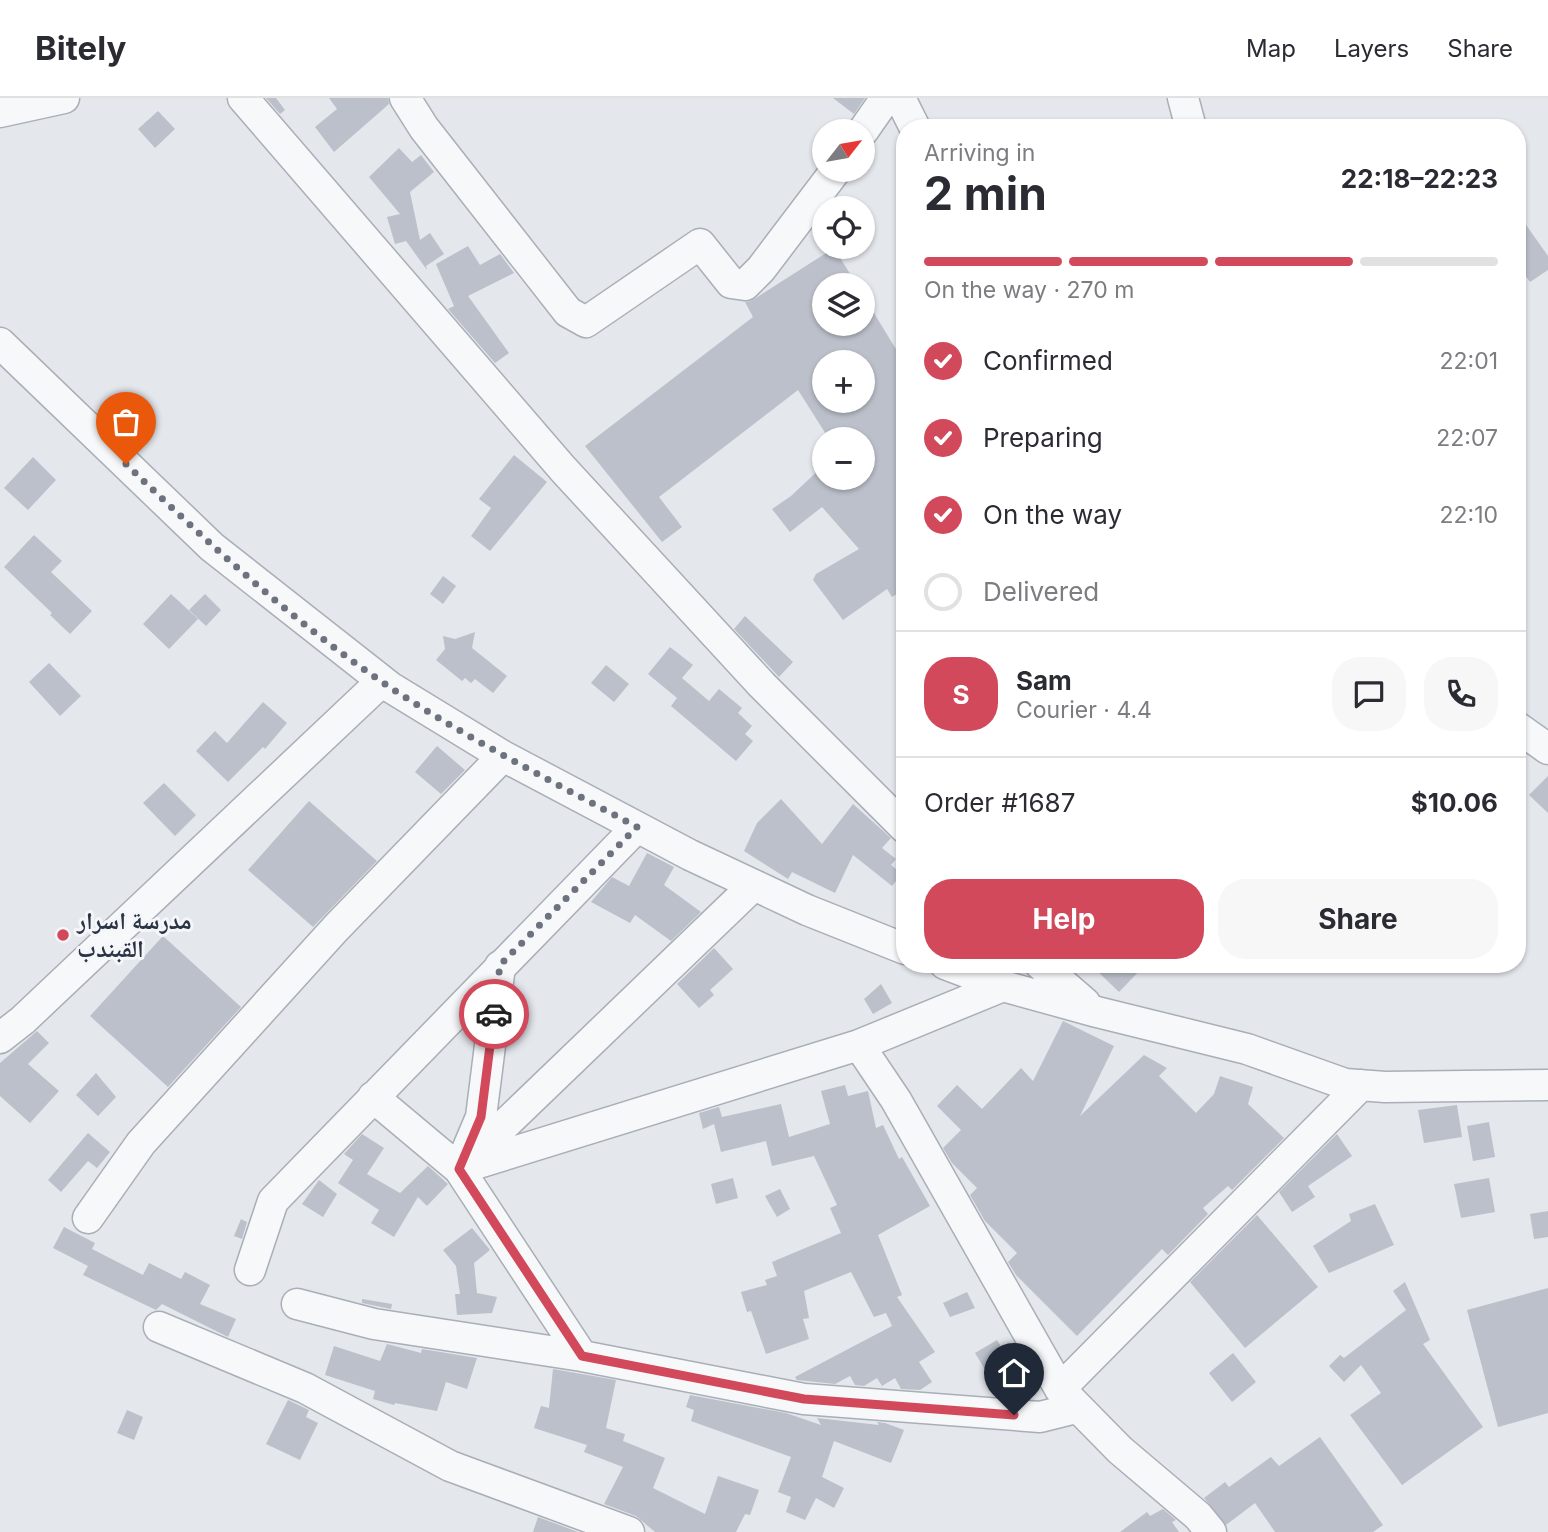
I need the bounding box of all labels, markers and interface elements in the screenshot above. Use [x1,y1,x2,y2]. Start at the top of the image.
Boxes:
text: Bitely [35,28,126,68]
text: Map [1246,34,1296,63]
text: Layers [1334,34,1409,63]
text: Share [1447,34,1513,63]
north arrow [812,119,875,182]
map controls [812,119,875,490]
text: Arriving in [924,139,1035,167]
text: 22:18–22:23 [1341,163,1498,194]
text: 2 min [924,165,1047,221]
button: locate [812,196,875,259]
button: layers [812,273,875,336]
text: On the way · 270 m [924,276,1134,304]
icon: check [924,342,962,380]
text: Confirmed [983,345,1113,376]
text: 22:01 [1439,347,1498,375]
button: + [812,350,875,413]
pin [96,392,156,464]
icon: bag [107,403,145,441]
icon: check [924,419,962,457]
text: Preparing [983,422,1103,453]
text: 22:07 [1436,424,1498,452]
button: − [812,427,875,490]
icon: check [924,496,962,534]
text: On the way [983,499,1122,530]
text: 22:10 [1439,501,1498,529]
text: Delivered [983,576,1099,607]
button: chat [1332,657,1406,731]
button: phone [1424,657,1498,731]
text: Sam [1016,665,1072,696]
text: S [952,679,970,710]
text: Courier · 4.4 [1016,696,1152,724]
text: Order #1687 [924,787,1075,818]
text: $10.06 [1411,787,1498,818]
button: Help [924,879,1204,959]
button: Share [1218,879,1498,959]
place label: مدرسة اسرار القبندب [76,906,192,963]
marker: مدرسة اسرار القبندب [55,927,71,943]
courier [459,979,529,1049]
icon: car [475,995,513,1033]
pin [984,1343,1044,1415]
icon: home [995,1354,1033,1392]

